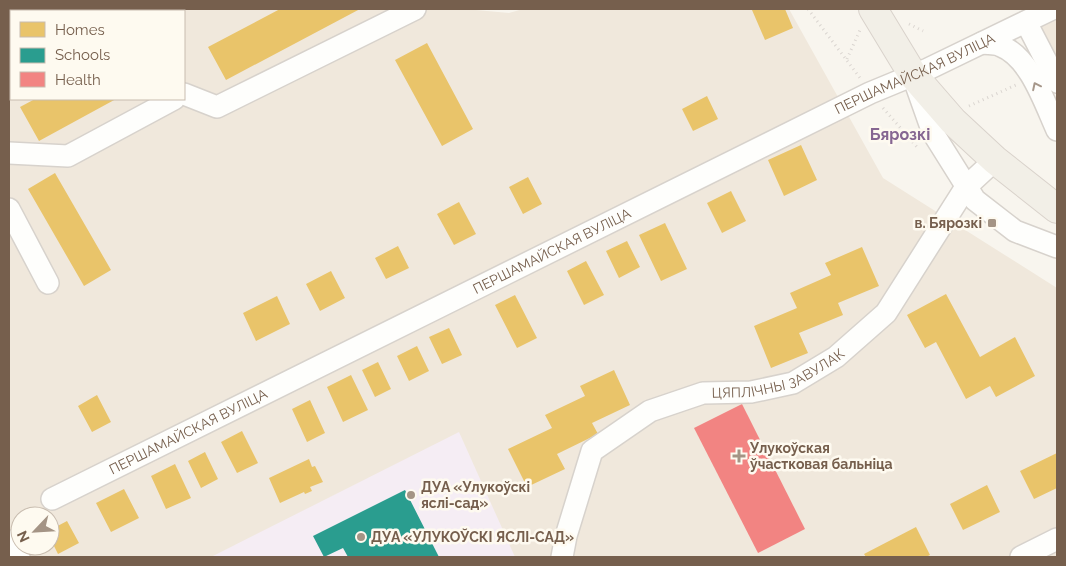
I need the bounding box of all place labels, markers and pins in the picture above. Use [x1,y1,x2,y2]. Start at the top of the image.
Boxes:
place label: в. Бярозкі [915,215,982,231]
marker: в. Бярозкі [986,217,998,229]
place label: Улукоўская ўчастковая бальніца [749,440,893,472]
marker: Улукоўская ўчастковая бальніца [732,449,746,463]
place label: ДУА «Улукоўскі яслі-сад» [421,479,530,511]
marker: ДУА «Улукоўскі яслі-сад» [405,489,417,501]
place label: ДУА «УЛУКОЎСКІ ЯСЛІ-САД» [371,528,574,545]
marker: ДУА «УЛУКОЎСКІ ЯСЛІ-САД» [355,531,367,543]

